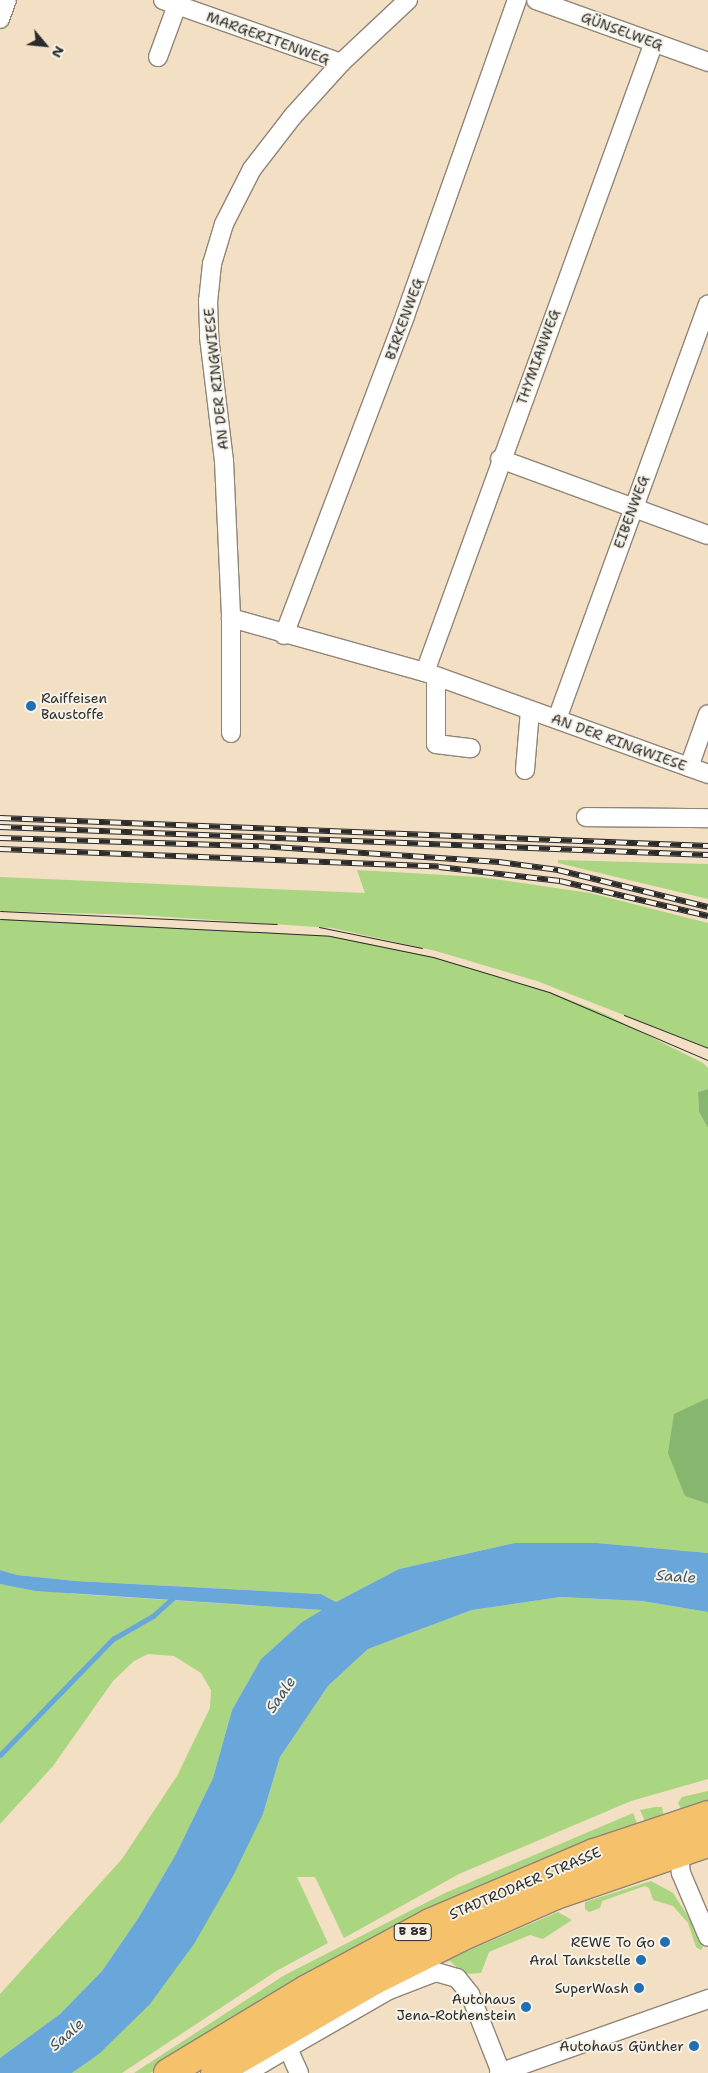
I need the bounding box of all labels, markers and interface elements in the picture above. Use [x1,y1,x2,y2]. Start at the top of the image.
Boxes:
street label: MARGERITENWEG [204,8,332,68]
street label: GÜNSELWEG [579,8,665,54]
north arrow [20,20,70,70]
text: N [48,43,69,61]
street label: BIRKENWEG [381,276,427,362]
street label: AN DER RINGWIESE [200,307,232,451]
street label: THYMIANWEG [513,307,563,407]
street label: EIBENWEG [610,473,652,551]
place label: Raiffeisen Baustoffe [41,690,107,722]
marker: Raiffeisen Baustoffe [25,700,37,712]
street label: AN DER RINGWIESE [549,710,689,774]
water label: Saale [655,1567,697,1587]
water label: Saale [262,1674,300,1716]
street label: STADTRODAER STRASSE [447,1843,603,1923]
road number: B 88 [393,1922,433,1941]
place label: REWE To Go [571,1934,655,1950]
marker: REWE To Go [659,1936,671,1948]
place label: Aral Tankstelle [529,1952,631,1968]
marker: Aral Tankstelle [635,1954,647,1966]
place label: SuperWash [555,1980,629,1996]
marker: SuperWash [633,1982,645,1994]
place label: Autohaus Jena-Rothenstein [396,1991,516,2024]
marker: Autohaus Jena-Rothenstein [520,2001,532,2013]
water label: Saale [46,2015,88,2055]
place label: Autohaus Günther [559,2038,684,2054]
marker: Autohaus Günther [688,2040,700,2052]

